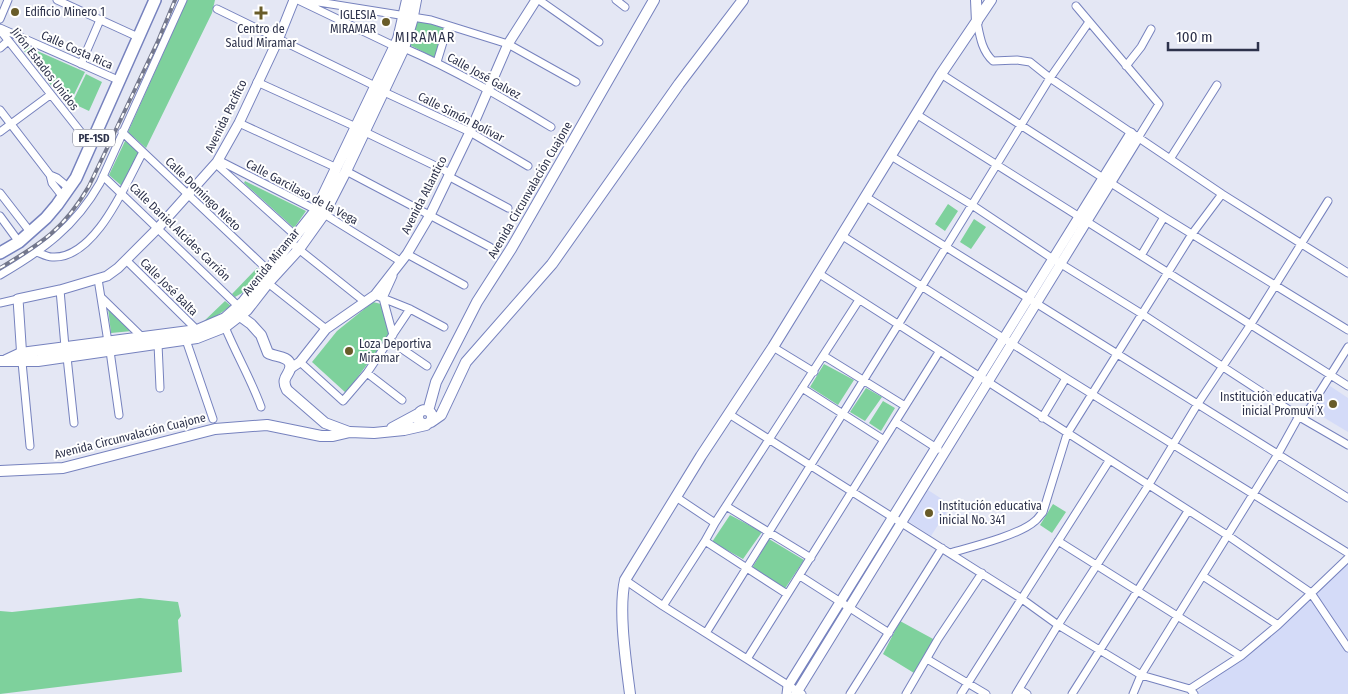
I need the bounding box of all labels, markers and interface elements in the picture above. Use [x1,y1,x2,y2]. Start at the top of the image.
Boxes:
place label: Edificio Minero 1 [25,5,105,19]
marker: Edificio Minero 1 [9,6,21,18]
marker: Centro de Salud Miramar [254,6,268,20]
place label: IGLESIA MIRAMAR [330,8,377,36]
marker: IGLESIA MIRAMAR [380,16,392,28]
scale bar [1168,20,1258,52]
place label: Centro de Salud Miramar [226,22,297,50]
street label: Jirón Estados Unidos [8,25,82,113]
street label: Calle Costa Rica [39,28,115,72]
text: 100 m [1176,28,1213,46]
district label: MIRAMAR [395,29,455,46]
street label: Calle José Galvez [445,50,523,102]
street label: Avenida Pacifico [202,77,250,155]
street label: Calle Simón Bolívar [416,89,507,145]
street label: Avenida Circunvalación Cuajone [485,119,575,261]
road number: PE-1SD [73,130,115,146]
street label: Calle Domingo Nieto [162,154,244,234]
street label: Avenida Atlantico [398,154,450,236]
street label: Calle Garcilaso de la Vega [244,157,360,228]
street label: Calle Daniel Alcides Carrión [127,180,233,284]
street label: Avenida Miramar [240,225,303,298]
street label: Calle José Balta [137,255,201,319]
place label: Loza Deportiva Miramar [359,337,431,365]
marker: Loza Deportiva Miramar [343,345,355,357]
place label: Institución educativa inicial Promuvi X [1220,390,1323,418]
marker: Institución educativa inicial Promuvi X [1327,398,1339,410]
street label: Avenida Circunvalación Cuajone [53,410,207,462]
place label: Institución educativa inicial No. 341 [939,499,1042,527]
marker: Institución educativa inicial No. 341 [923,507,935,519]

